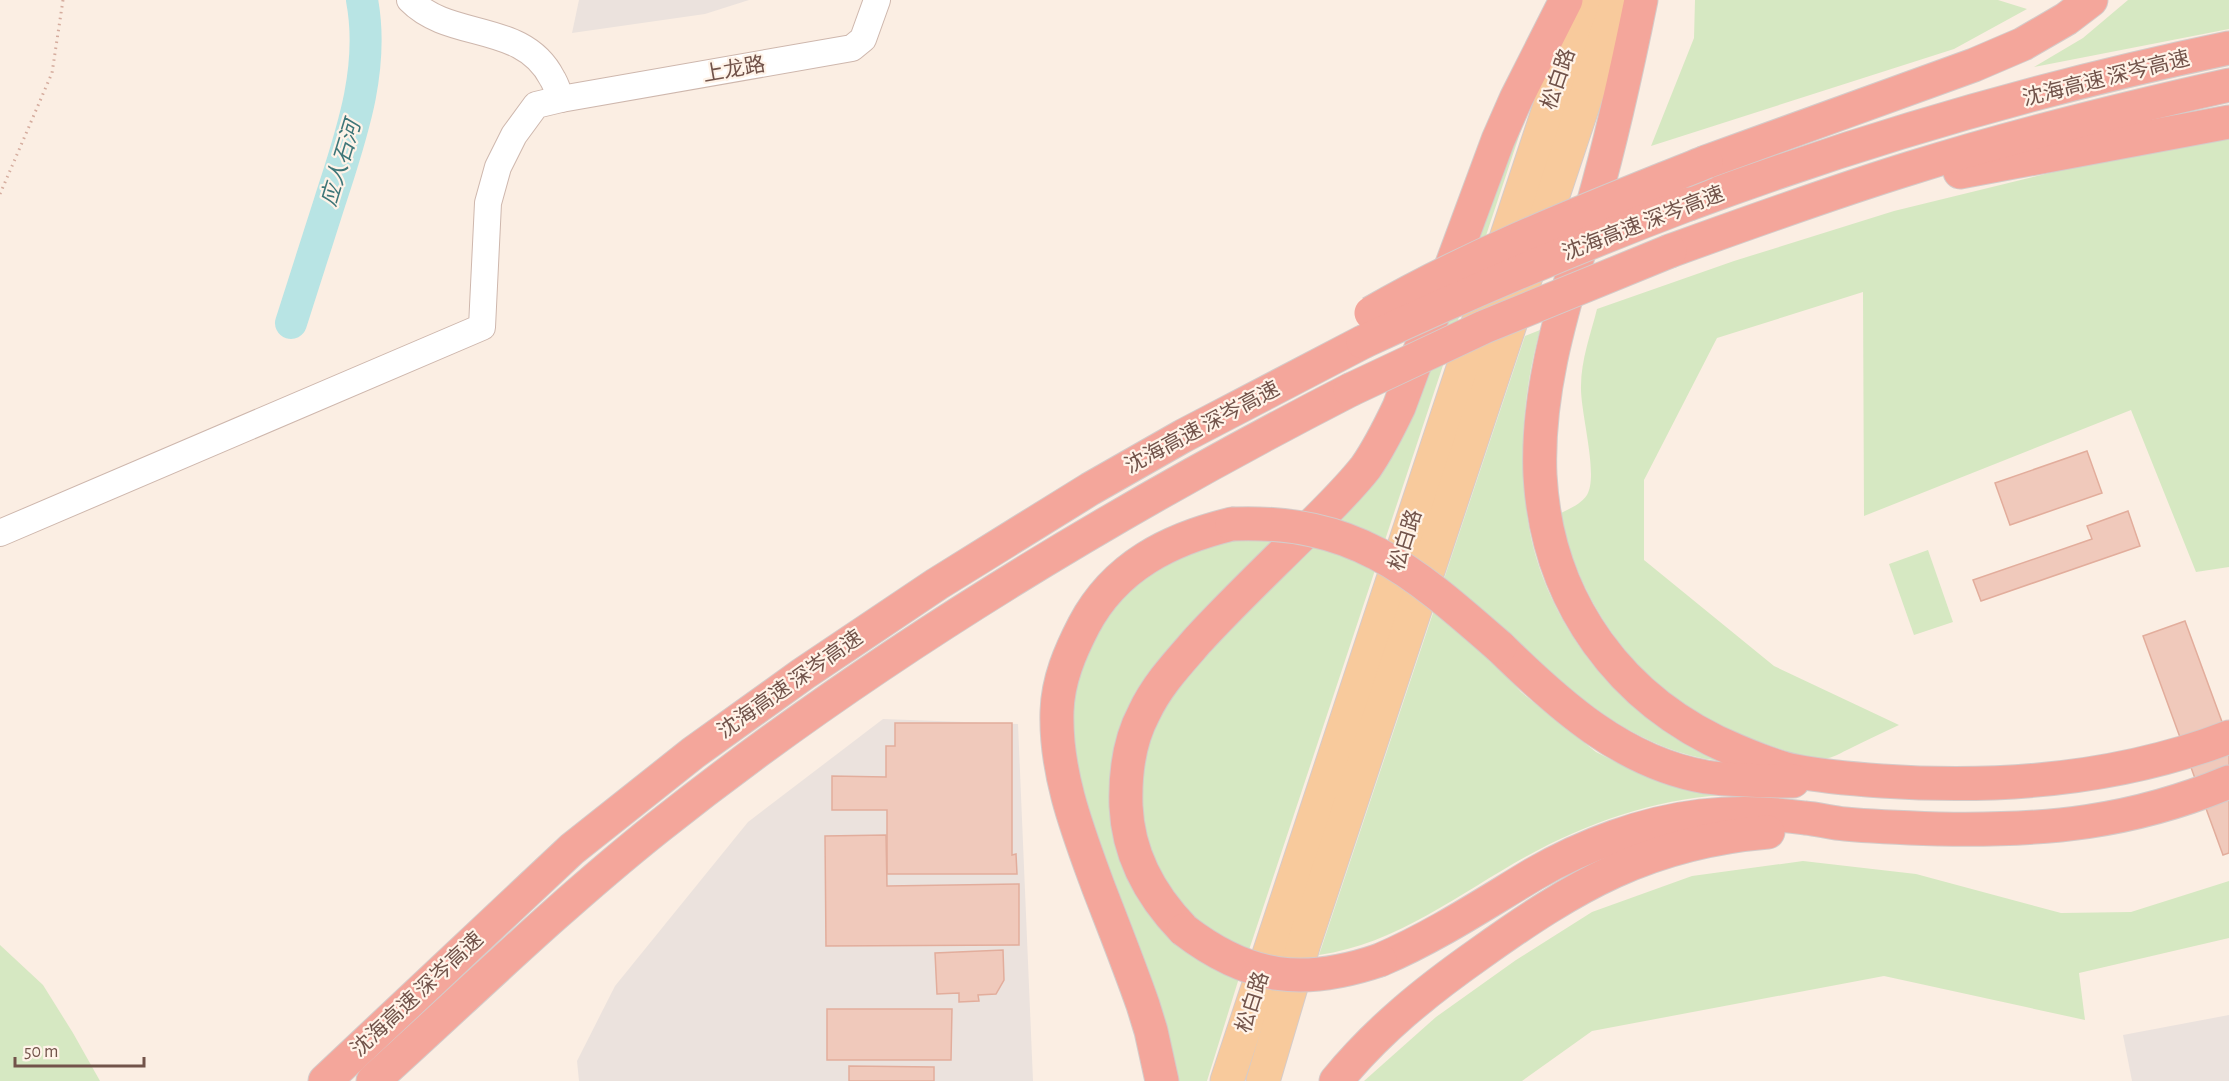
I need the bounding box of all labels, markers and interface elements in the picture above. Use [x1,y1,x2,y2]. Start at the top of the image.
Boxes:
street label: 松白路 [1537,46,1579,112]
street label: 沈海高速 深岑高速 [2020,47,2192,109]
street label: 上龙路 [701,53,767,85]
water label: 应人石河 [317,114,366,209]
street label: 沈海高速 深岑高速 [1559,182,1727,264]
street label: 沈海高速 深岑高速 [1121,377,1283,477]
street label: 松白路 [1385,507,1425,573]
street label: 沈海高速 深岑高速 [713,626,867,742]
street label: 沈海高速 深岑高速 [347,927,487,1061]
street label: 松白路 [1232,969,1272,1035]
scale bar [15,1030,144,1068]
text: 50 m [24,1043,58,1061]

